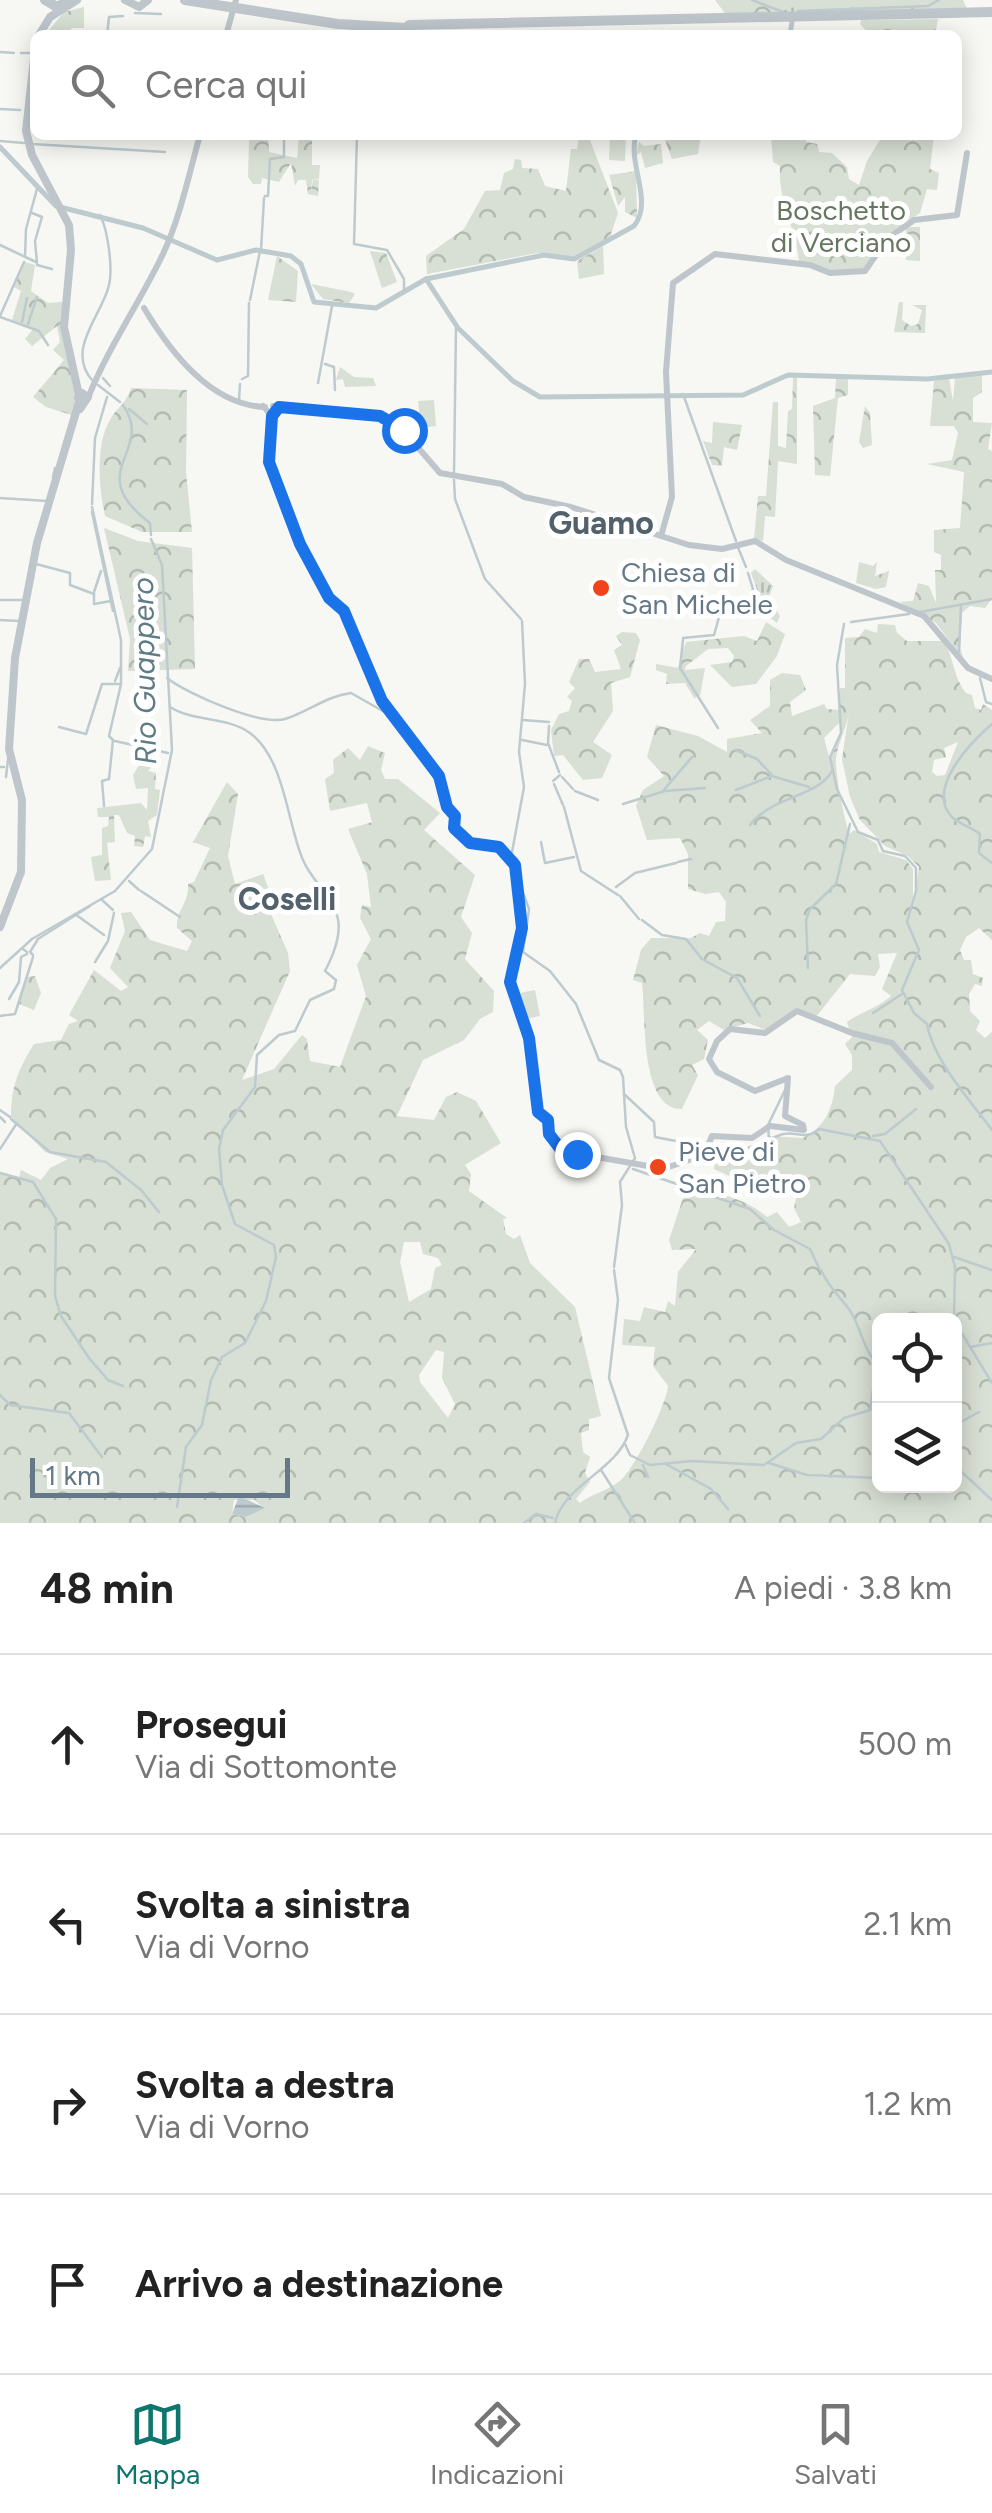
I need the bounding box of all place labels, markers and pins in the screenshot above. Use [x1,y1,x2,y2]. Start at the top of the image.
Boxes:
place label: Chiesa di San Michele [621,555,773,621]
marker: Chiesa di San Michele [590,577,612,599]
place label: Pieve di San Pietro [678,1134,806,1200]
marker: Pieve di San Pietro [647,1156,669,1178]

